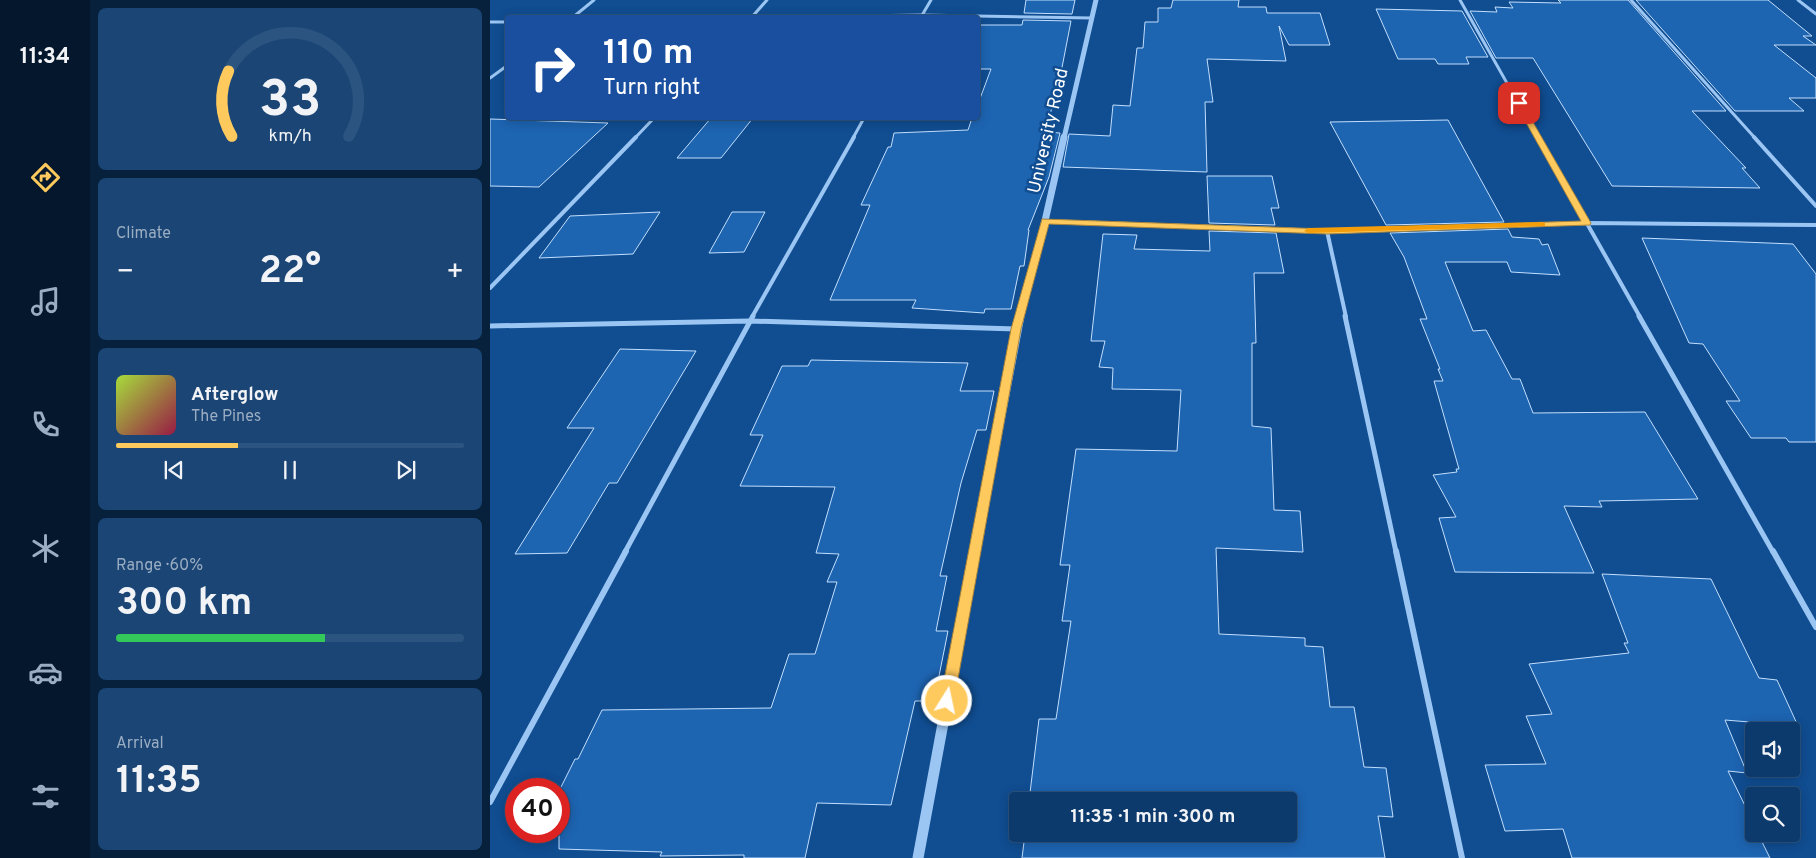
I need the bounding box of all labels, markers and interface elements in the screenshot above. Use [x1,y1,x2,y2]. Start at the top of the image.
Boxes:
text: 110 m [603,32,693,76]
icon: right [520,35,585,100]
text: 11:34 [20,44,70,71]
street label: University Road [1023,66,1075,196]
text: 33 [259,69,321,135]
text: Turn right [603,75,700,102]
pin [1498,82,1540,124]
icon: arrive [1505,89,1533,117]
text: km/h [268,125,312,148]
icon: directions [28,160,63,195]
text: Climate [116,224,171,244]
text: 22° [259,248,321,297]
text: − [116,255,134,291]
text: + [446,255,464,291]
icon: music [28,284,63,319]
text: Afterglow [191,383,279,407]
icon: phone [28,407,63,442]
text: The Pines [191,407,261,427]
icon: previous [160,456,188,484]
icon: pause [276,456,304,484]
icon: next [392,456,420,484]
icon: climate [28,531,63,566]
text: Range · 60% [116,556,203,576]
text: 300 km [116,580,252,629]
icon: car [28,655,63,690]
position arrow [920,674,972,726]
map controls [1745,722,1800,842]
button: sound [1745,722,1800,777]
text: Arrival [116,734,164,754]
text: 11:35 [116,758,202,807]
speed limit sign: 40 [505,778,570,843]
icon: filters [28,779,63,814]
button: search [1745,787,1800,842]
text: 11:35 · 1 min · 300 m [1071,805,1235,829]

